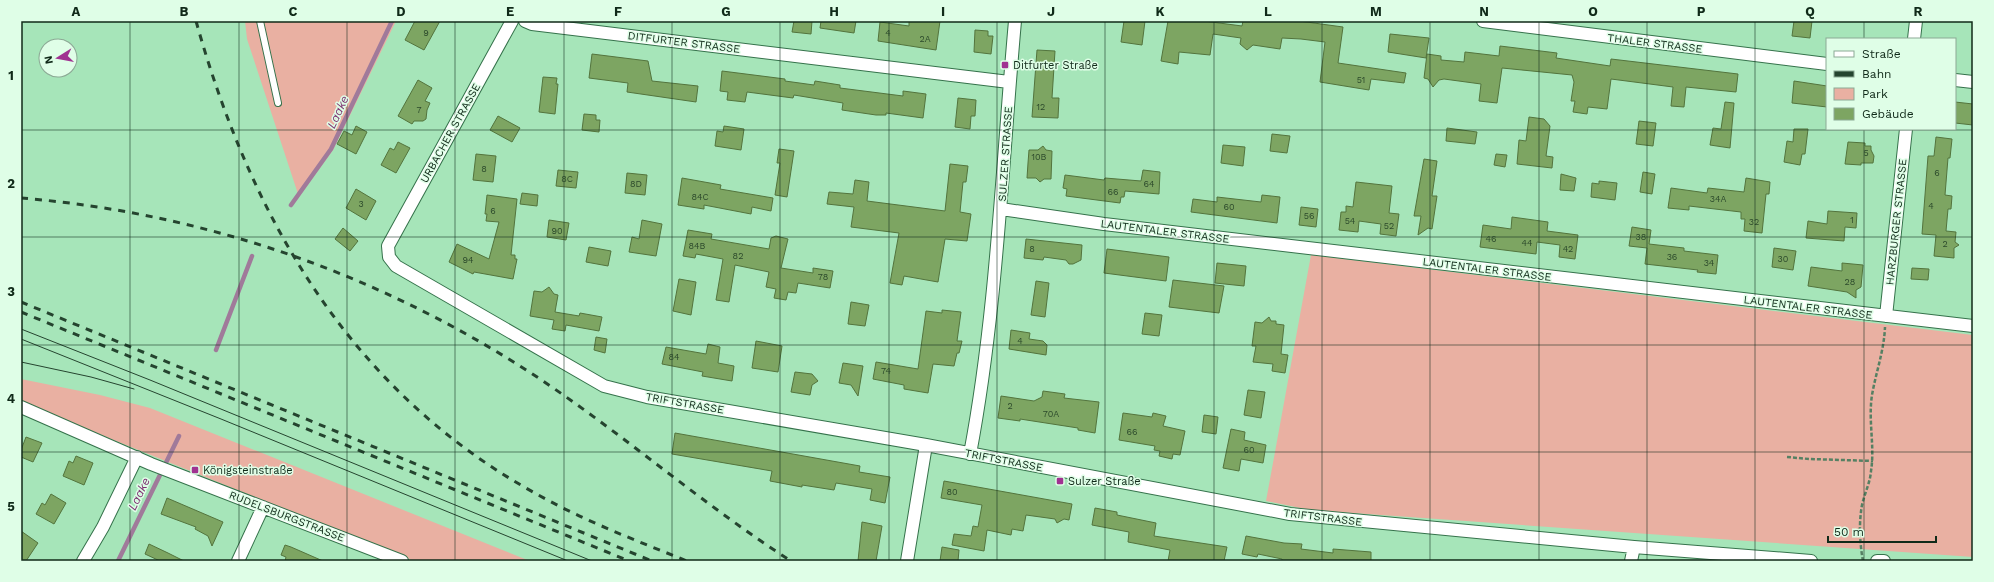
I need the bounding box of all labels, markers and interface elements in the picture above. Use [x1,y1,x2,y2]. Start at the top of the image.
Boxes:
text: A [72,4,81,19]
text: B [180,4,189,19]
text: C [289,4,298,19]
text: D [396,4,406,19]
text: E [506,4,514,19]
text: F [614,4,622,19]
text: G [721,4,731,19]
text: H [829,4,839,19]
text: I [941,4,945,19]
text: J [1047,4,1055,19]
text: K [1155,4,1165,19]
text: L [1264,4,1272,19]
text: M [1370,4,1382,19]
text: N [1479,4,1489,19]
text: O [1588,4,1598,19]
text: P [1697,4,1706,19]
text: Q [1805,4,1815,19]
text: R [1914,4,1923,19]
house number: 9 [423,28,429,38]
house number: 4 [885,28,891,38]
street label: DITFURTER STRASSE [627,29,741,56]
street label: THALER STRASSE [1607,31,1703,56]
house number: 2A [919,34,931,44]
north arrow [38,38,78,78]
legend [1826,38,1956,130]
text: Straße [1862,47,1901,61]
text: N [42,55,56,65]
place label: Ditfurter Straße [1013,59,1098,72]
marker: Ditfurter Straße [1000,60,1010,70]
text: Bahn [1862,67,1891,81]
text: 1 [8,68,14,83]
house number: 51 [1357,75,1365,85]
street label: URBACHER STRASSE [418,81,483,185]
text: Park [1862,87,1888,101]
water label: Laake [324,93,352,131]
house number: 12 [1037,102,1045,112]
house number: 7 [416,105,422,115]
street label: SULZER STRASSE [996,106,1015,202]
text: Gebäude [1862,107,1914,121]
house number: 5 [1863,148,1869,158]
house number: 10B [1032,152,1047,162]
street label: HARZBURGER STRASSE [1883,158,1910,286]
house number: 8 [481,164,487,174]
house number: 6 [1934,168,1940,178]
house number: 8C [561,174,573,184]
text: 2 [7,176,15,191]
house number: 8D [630,179,642,189]
house number: 64 [1144,179,1155,189]
house number: 66 [1108,187,1118,197]
house number: 84C [691,192,709,202]
house number: 34A [1710,194,1726,204]
house number: 3 [358,199,364,209]
house number: 4 [1928,201,1934,211]
house number: 60 [1223,202,1235,212]
house number: 6 [490,206,496,216]
house number: 56 [1304,211,1314,221]
house number: 1 [1850,215,1854,225]
house number: 54 [1345,216,1356,226]
street label: LAUTENTALER STRASSE [1100,217,1230,246]
house number: 32 [1749,217,1759,227]
house number: 52 [1384,221,1394,231]
house number: 90 [551,226,563,236]
house number: 38 [1636,232,1646,242]
house number: 46 [1486,234,1496,244]
house number: 44 [1522,238,1533,248]
house number: 2 [1942,239,1948,249]
house number: 84B [689,241,706,251]
house number: 8 [1029,244,1035,254]
house number: 42 [1563,244,1573,254]
house number: 82 [733,251,743,261]
house number: 36 [1667,252,1677,262]
house number: 30 [1778,254,1789,264]
house number: 94 [462,255,474,265]
street label: LAUTENTALER STRASSE [1422,255,1552,284]
house number: 34 [1704,258,1715,268]
house number: 78 [818,272,828,282]
house number: 28 [1845,277,1855,287]
text: 3 [7,284,15,299]
street label: LAUTENTALER STRASSE [1743,293,1873,322]
house number: 4 [1017,336,1023,346]
house number: 84 [668,352,680,362]
house number: 74 [881,366,891,376]
street label: TRIFTSTRASSE [645,390,725,417]
text: 4 [7,391,16,406]
house number: 2 [1007,401,1013,411]
house number: 70A [1043,409,1059,419]
house number: 66 [1127,427,1137,437]
house number: 60 [1243,445,1255,455]
street label: TRIFTSTRASSE [964,447,1044,474]
place label: Königsteinstraße [203,464,293,477]
marker: Königsteinstraße [190,465,200,475]
water label: Laake [125,475,153,513]
place label: Sulzer Straße [1068,475,1141,488]
marker: Sulzer Straße [1055,476,1065,486]
house number: 80 [946,487,958,497]
street label: RUDELSBURGSTRASSE [227,488,346,545]
text: 5 [7,499,15,514]
street label: TRIFTSTRASSE [1283,506,1363,529]
scale bar [1828,518,1936,544]
text: 50 m [1834,525,1864,539]

